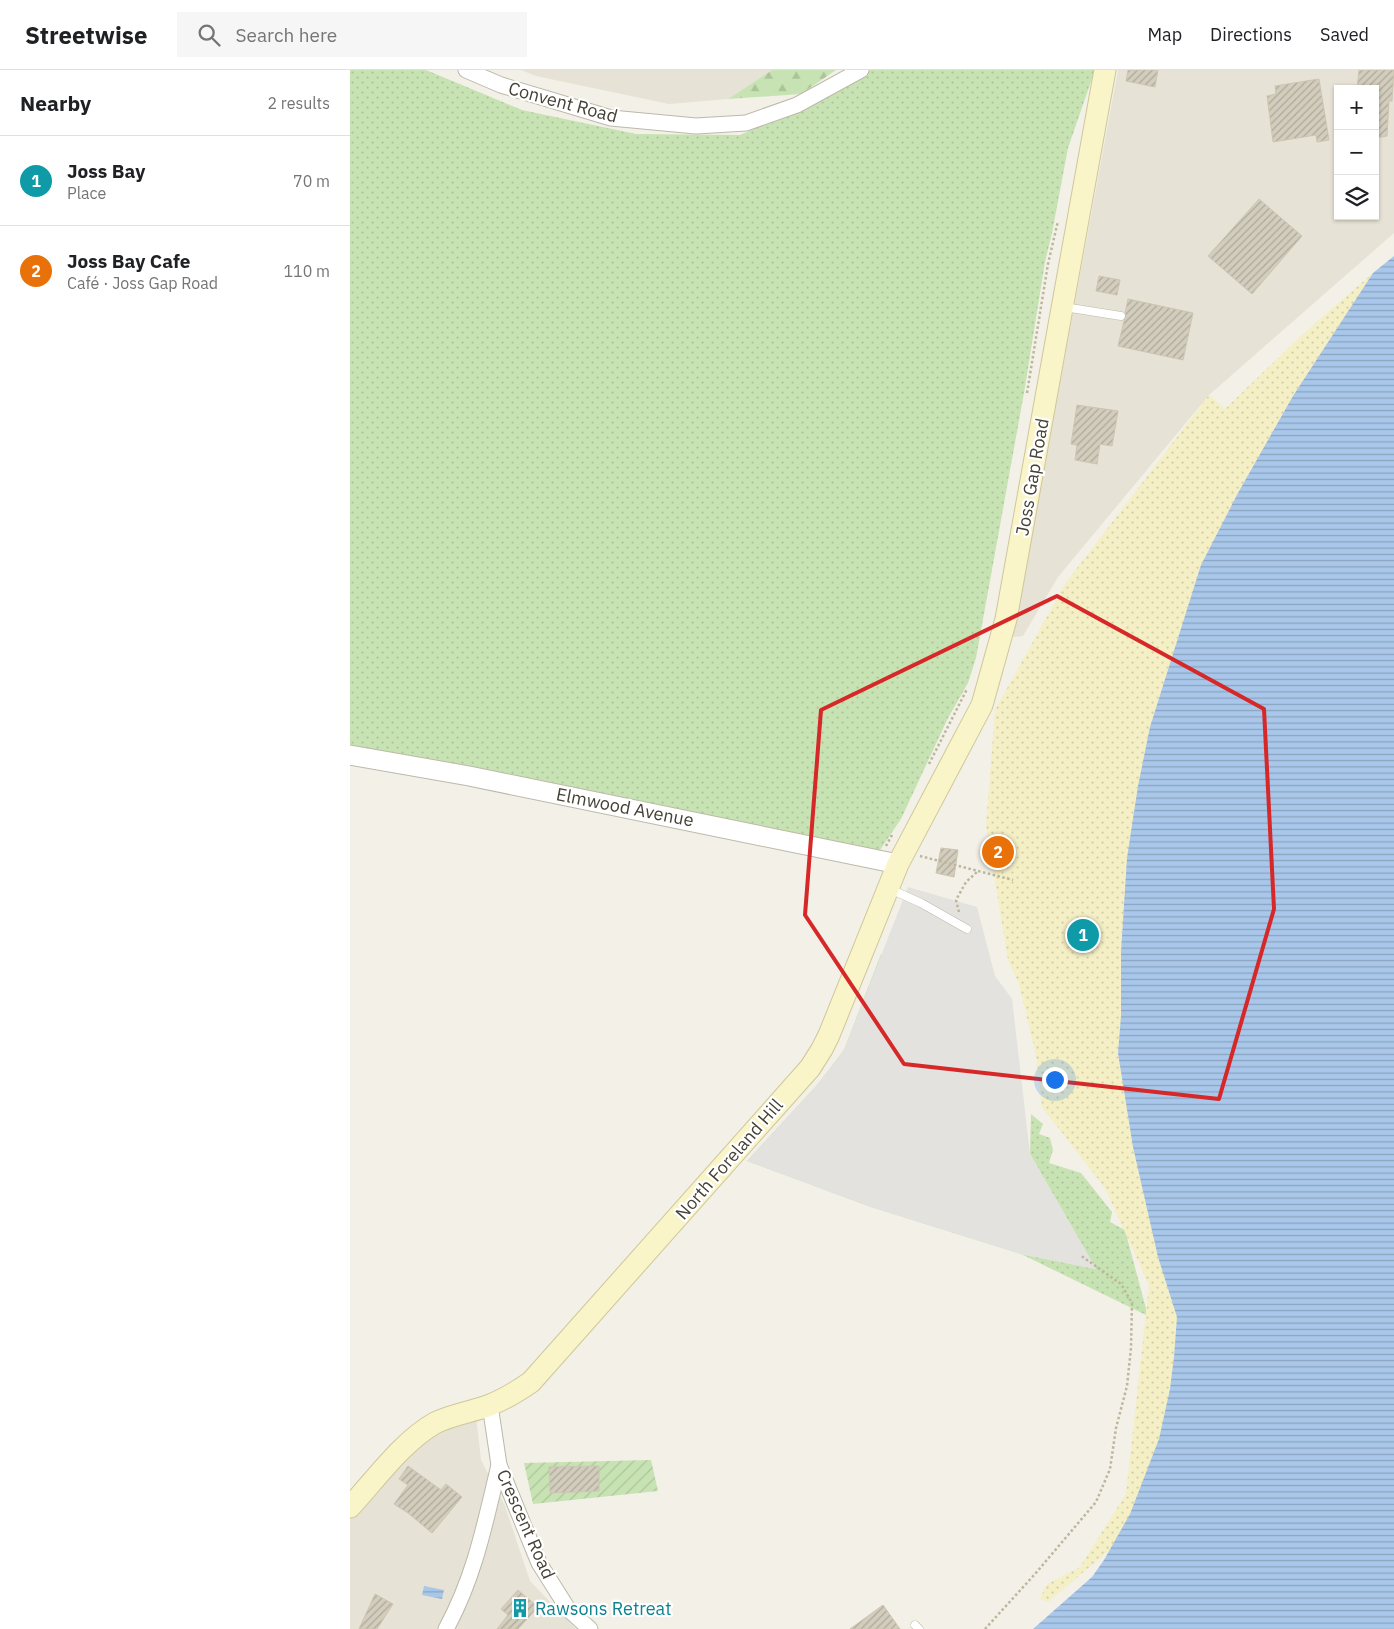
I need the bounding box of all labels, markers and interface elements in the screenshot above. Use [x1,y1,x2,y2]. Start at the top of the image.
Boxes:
search box [177,12,527,57]
text: Streetwise [25,19,147,51]
icon: search [195,21,223,49]
text: Search here [235,23,337,47]
text: Map [1147,23,1182,46]
text: Directions [1210,23,1292,46]
text: Saved [1320,23,1369,46]
street label: Convent Road [506,76,620,128]
map controls [1334,85,1379,220]
button: + [1334,85,1379,130]
text: Nearby [20,89,91,117]
text: 2 results [267,93,330,113]
button: − [1334,130,1379,175]
text: Joss Bay [67,159,145,183]
text: 1 [31,171,41,191]
text: 70 m [293,171,330,191]
button: layers [1334,175,1379,220]
text: Place [67,183,106,203]
text: Joss Bay Cafe [67,249,190,273]
text: 2 [31,261,41,281]
text: 110 m [283,261,330,281]
text: Café · Joss Gap Road [67,273,218,293]
street label: Joss Gap Road [1010,416,1054,538]
street label: Elmwood Avenue [554,782,696,832]
pin: 2 [982,833,1014,871]
pin: 1 [1067,916,1099,954]
your location [1042,1067,1068,1093]
street label: North Foreland Hill [670,1094,788,1224]
street label: Crescent Road [492,1466,560,1582]
building icon: Rawsons Retreat [509,1597,531,1619]
place label: Rawsons Retreat [535,1597,672,1620]

